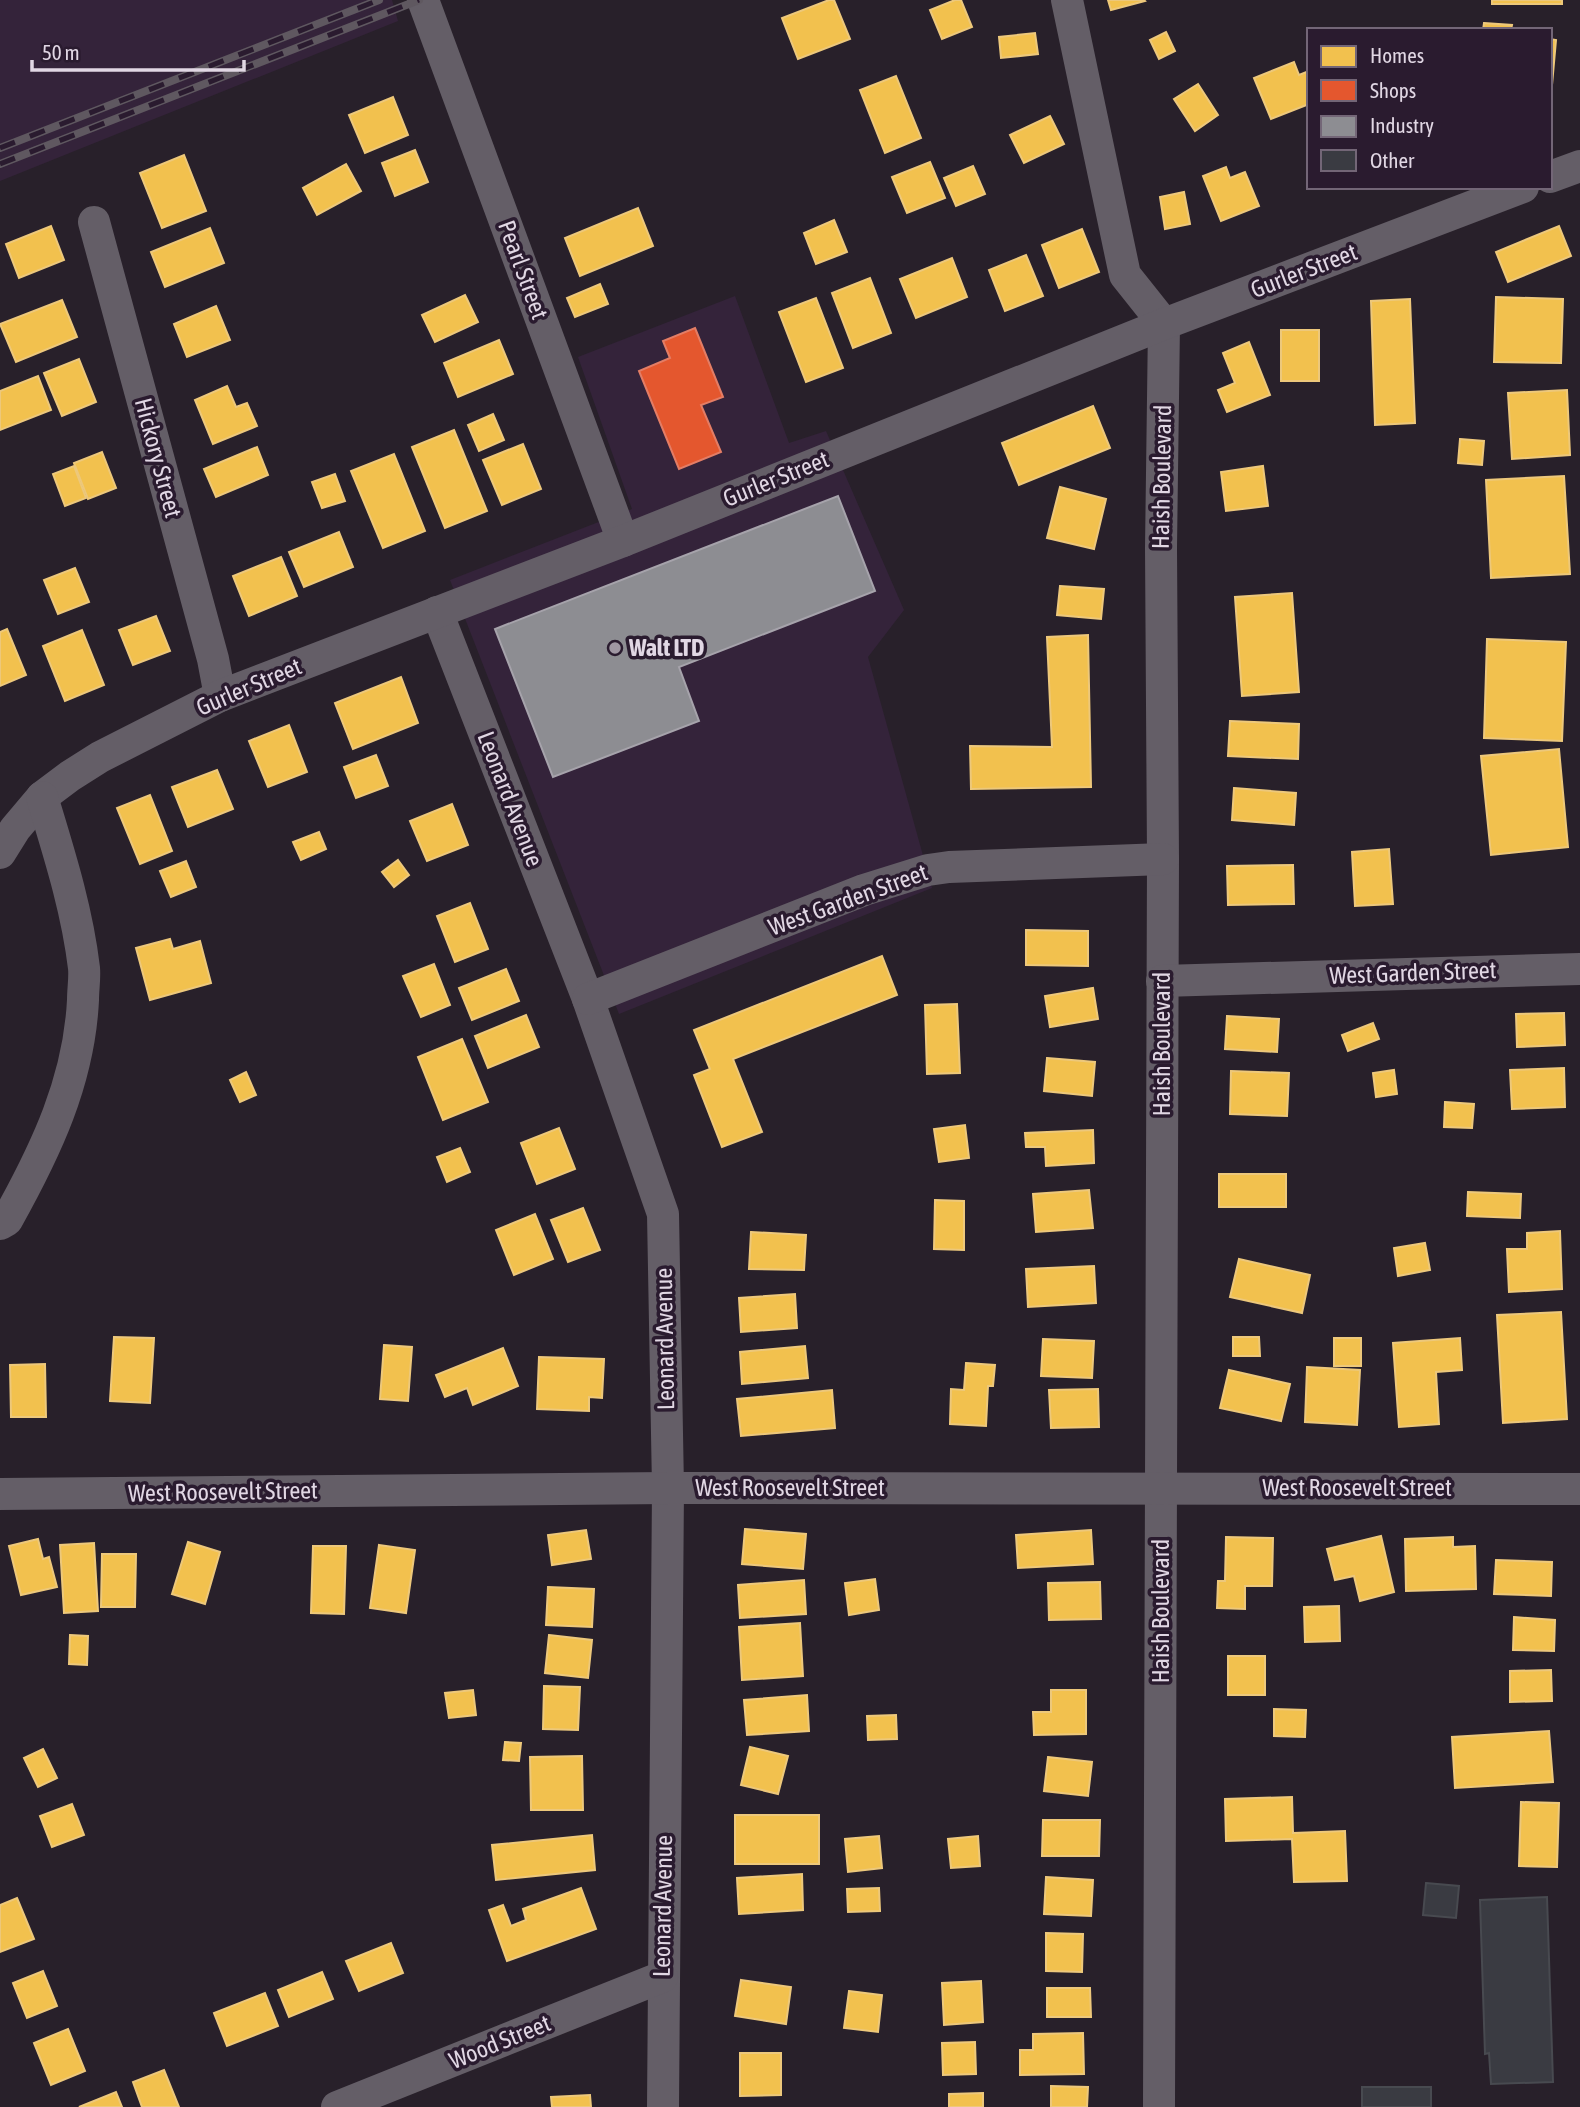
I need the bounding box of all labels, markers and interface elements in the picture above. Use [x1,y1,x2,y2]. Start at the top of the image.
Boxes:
scale bar [32,28,243,72]
legend [1307,28,1552,189]
text: 50 m [42,40,80,64]
text: Homes [1370,43,1424,67]
text: Shops [1370,78,1416,102]
text: Industry [1370,113,1434,137]
text: Other [1370,148,1415,172]
street label: Pearl Street [493,217,554,323]
street label: Gurler Street [1247,238,1361,303]
street label: Hickory Street [130,395,187,521]
street label: Haish Boulevard [1147,405,1176,549]
street label: Gurler Street [719,445,833,512]
place label: Walt LTD [628,634,705,661]
marker: Walt LTD [607,640,623,656]
street label: Gurler Street [192,652,305,721]
street label: Leonard Avenue [472,728,549,870]
street label: West Garden Street [765,858,931,941]
street label: West Garden Street [1329,956,1497,989]
street label: Haish Boulevard [1148,972,1175,1116]
street label: Leonard Avenue [650,1268,679,1410]
street label: West Roosevelt Street [695,1474,885,1501]
street label: West Roosevelt Street [1262,1474,1452,1501]
street label: West Roosevelt Street [128,1476,318,1507]
street label: Haish Boulevard [1147,1539,1174,1683]
street label: Leonard Avenue [648,1835,677,1977]
street label: Wood Street [445,2009,554,2074]

